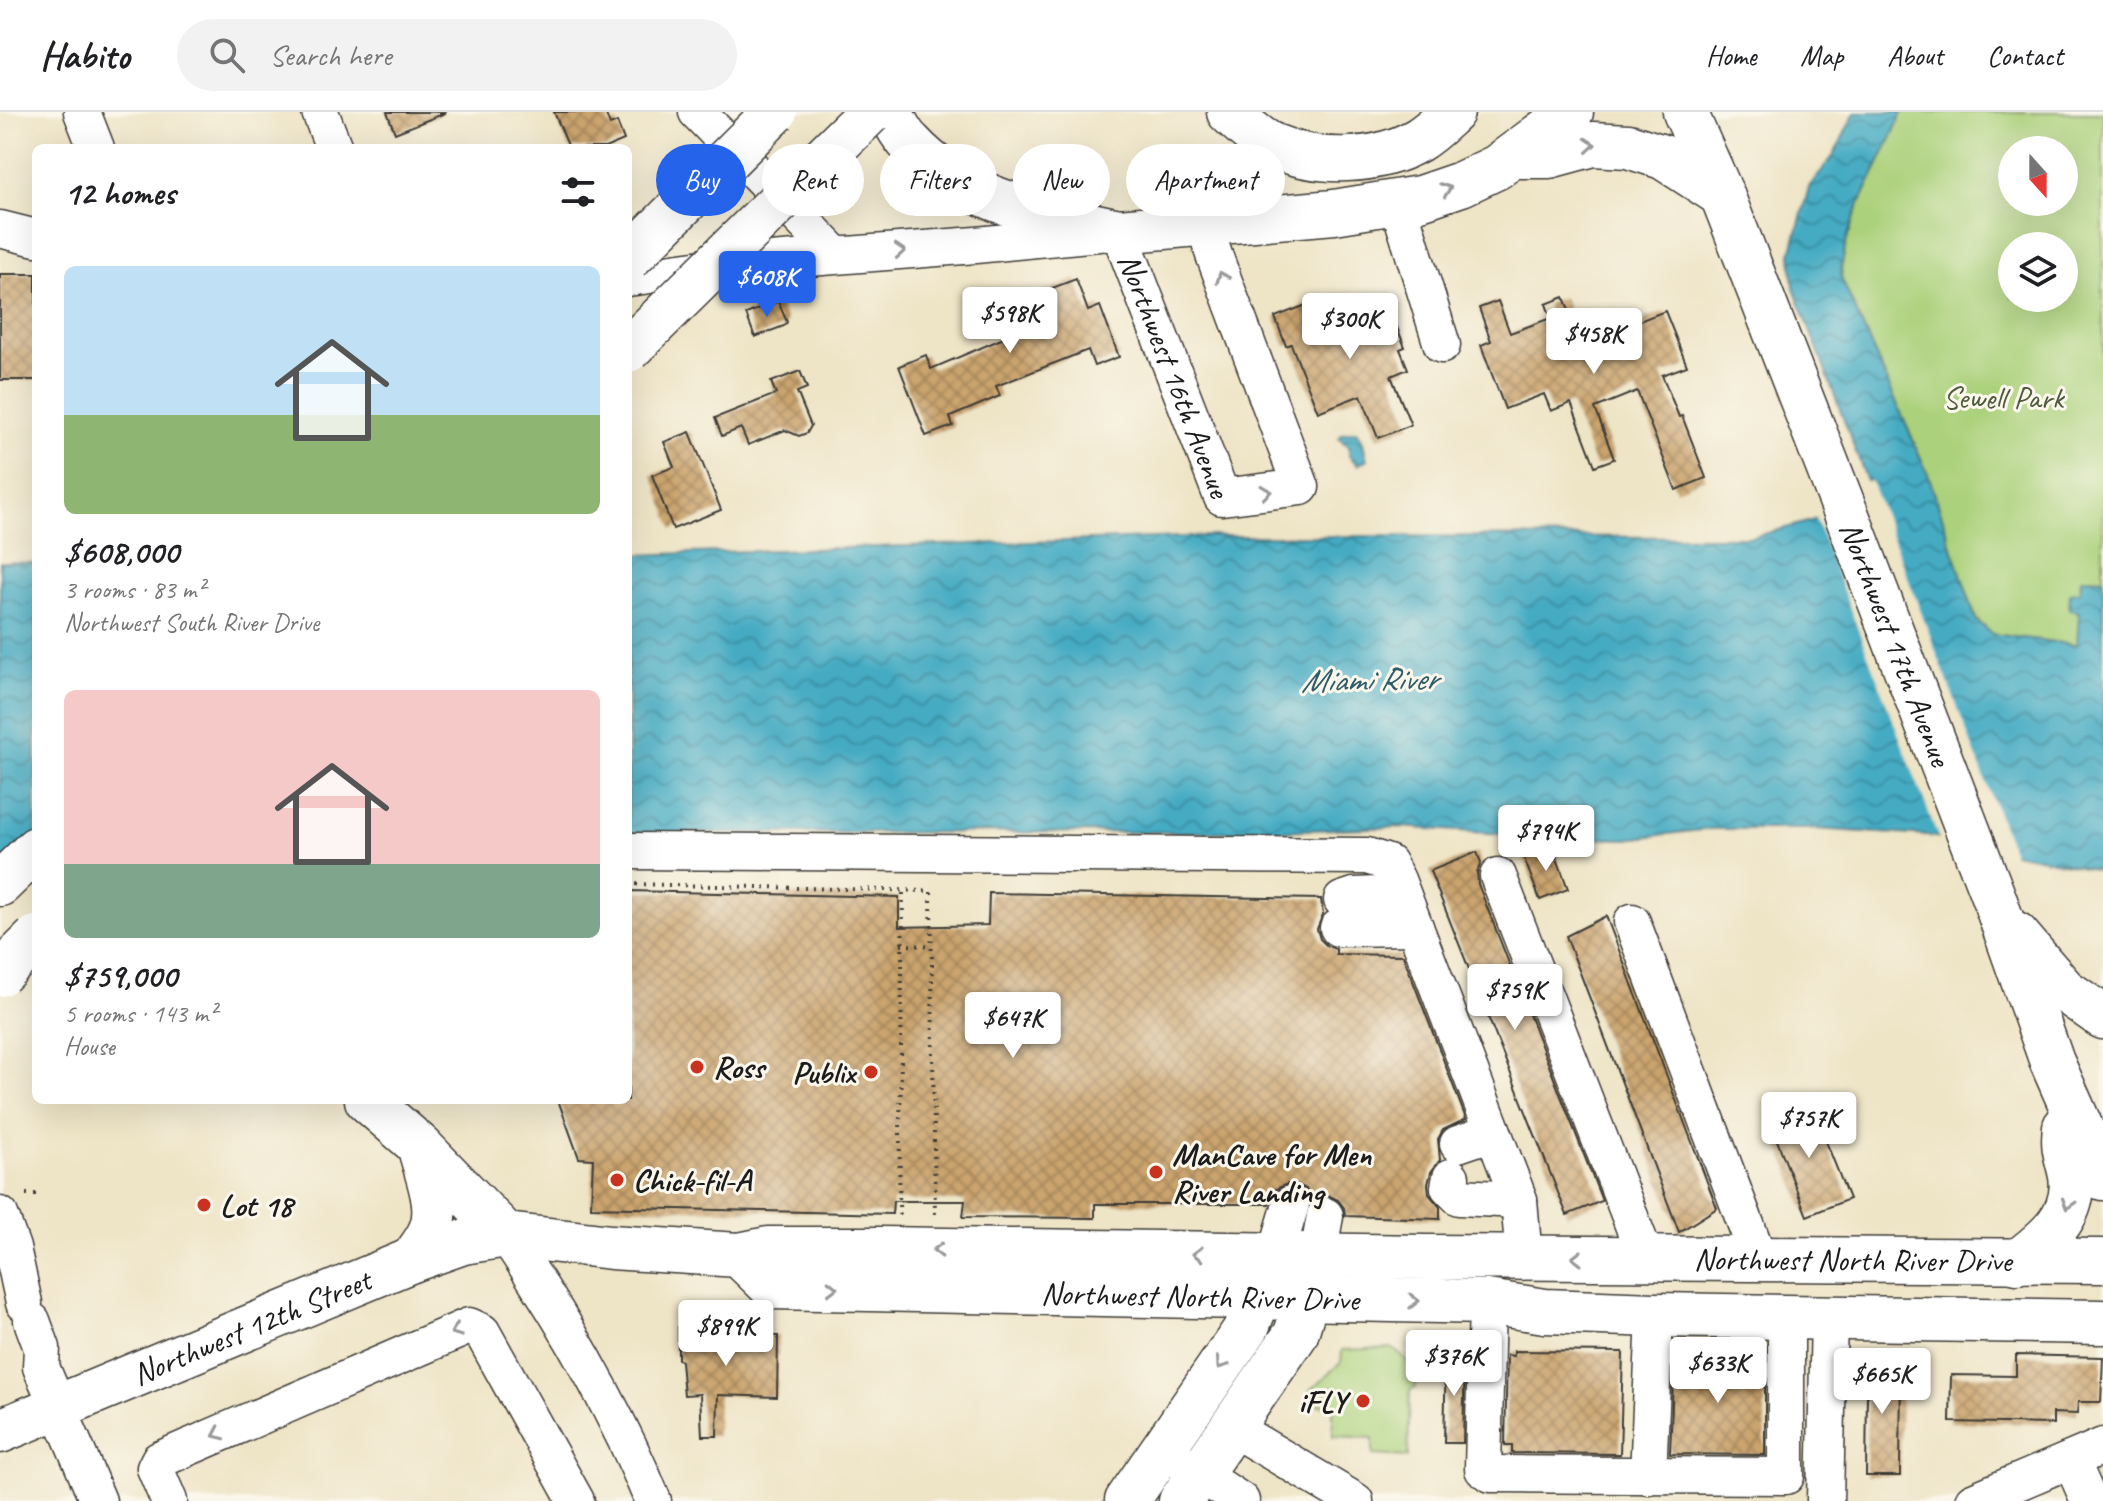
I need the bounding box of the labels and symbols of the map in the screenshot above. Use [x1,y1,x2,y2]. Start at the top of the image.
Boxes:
north arrow [1998,136,2078,216]
one-way arrow [1584,137,1597,154]
one-way arrow [1438,182,1452,199]
one-way arrow [894,243,907,260]
street label: Northwest 16th Avenue [1109,247,1242,506]
pin: $608K [711,251,823,319]
one-way arrow [1215,271,1232,285]
pin: $598K [954,287,1066,355]
pin: $300K [1294,293,1406,361]
pin: $458K [1538,308,1650,376]
park label: Sewell Park [1943,377,2066,418]
one-way arrow [1260,483,1273,500]
street label: Northwest 17th Avenue [1831,515,1963,774]
water label: Miami River [1300,656,1443,702]
pin: $794K [1490,805,1602,873]
pin: $759K [1459,964,1571,1032]
pin: $647K [957,992,1069,1060]
place label: Ross [713,1047,768,1088]
place label: Publix [792,1052,858,1093]
marker: Ross [688,1058,706,1076]
marker: Publix [862,1063,880,1081]
pin: $757K [1753,1092,1865,1160]
place label: ManCave for Men River Landing [1172,1134,1373,1212]
place label: Chick-fil-A [633,1160,753,1201]
marker: ManCave for Men River Landing [1147,1163,1165,1181]
marker: Chick-fil-A [608,1171,626,1189]
place label: Lot 18 [220,1185,296,1226]
marker: Lot 18 [195,1196,213,1214]
one-way arrow [2061,1197,2077,1211]
street label: Northwest North River Drive [1694,1238,2014,1281]
one-way arrow [931,1241,944,1259]
one-way arrow [1191,1245,1204,1263]
one-way arrow [1570,1249,1583,1267]
street label: Northwest 12th Street [126,1258,380,1394]
street label: Northwest North River Drive [1041,1272,1362,1320]
one-way arrow [826,1279,839,1297]
one-way arrow [1408,1292,1421,1310]
pin: $899K [670,1300,782,1368]
one-way arrow [450,1321,464,1337]
pin: $376K [1398,1330,1510,1398]
pin: $633K [1662,1337,1774,1405]
pin: $665K [1826,1348,1938,1416]
one-way arrow [1216,1356,1231,1370]
place label: iFLY [1298,1381,1352,1422]
marker: iFLY [1354,1392,1372,1410]
one-way arrow [211,1425,226,1441]

